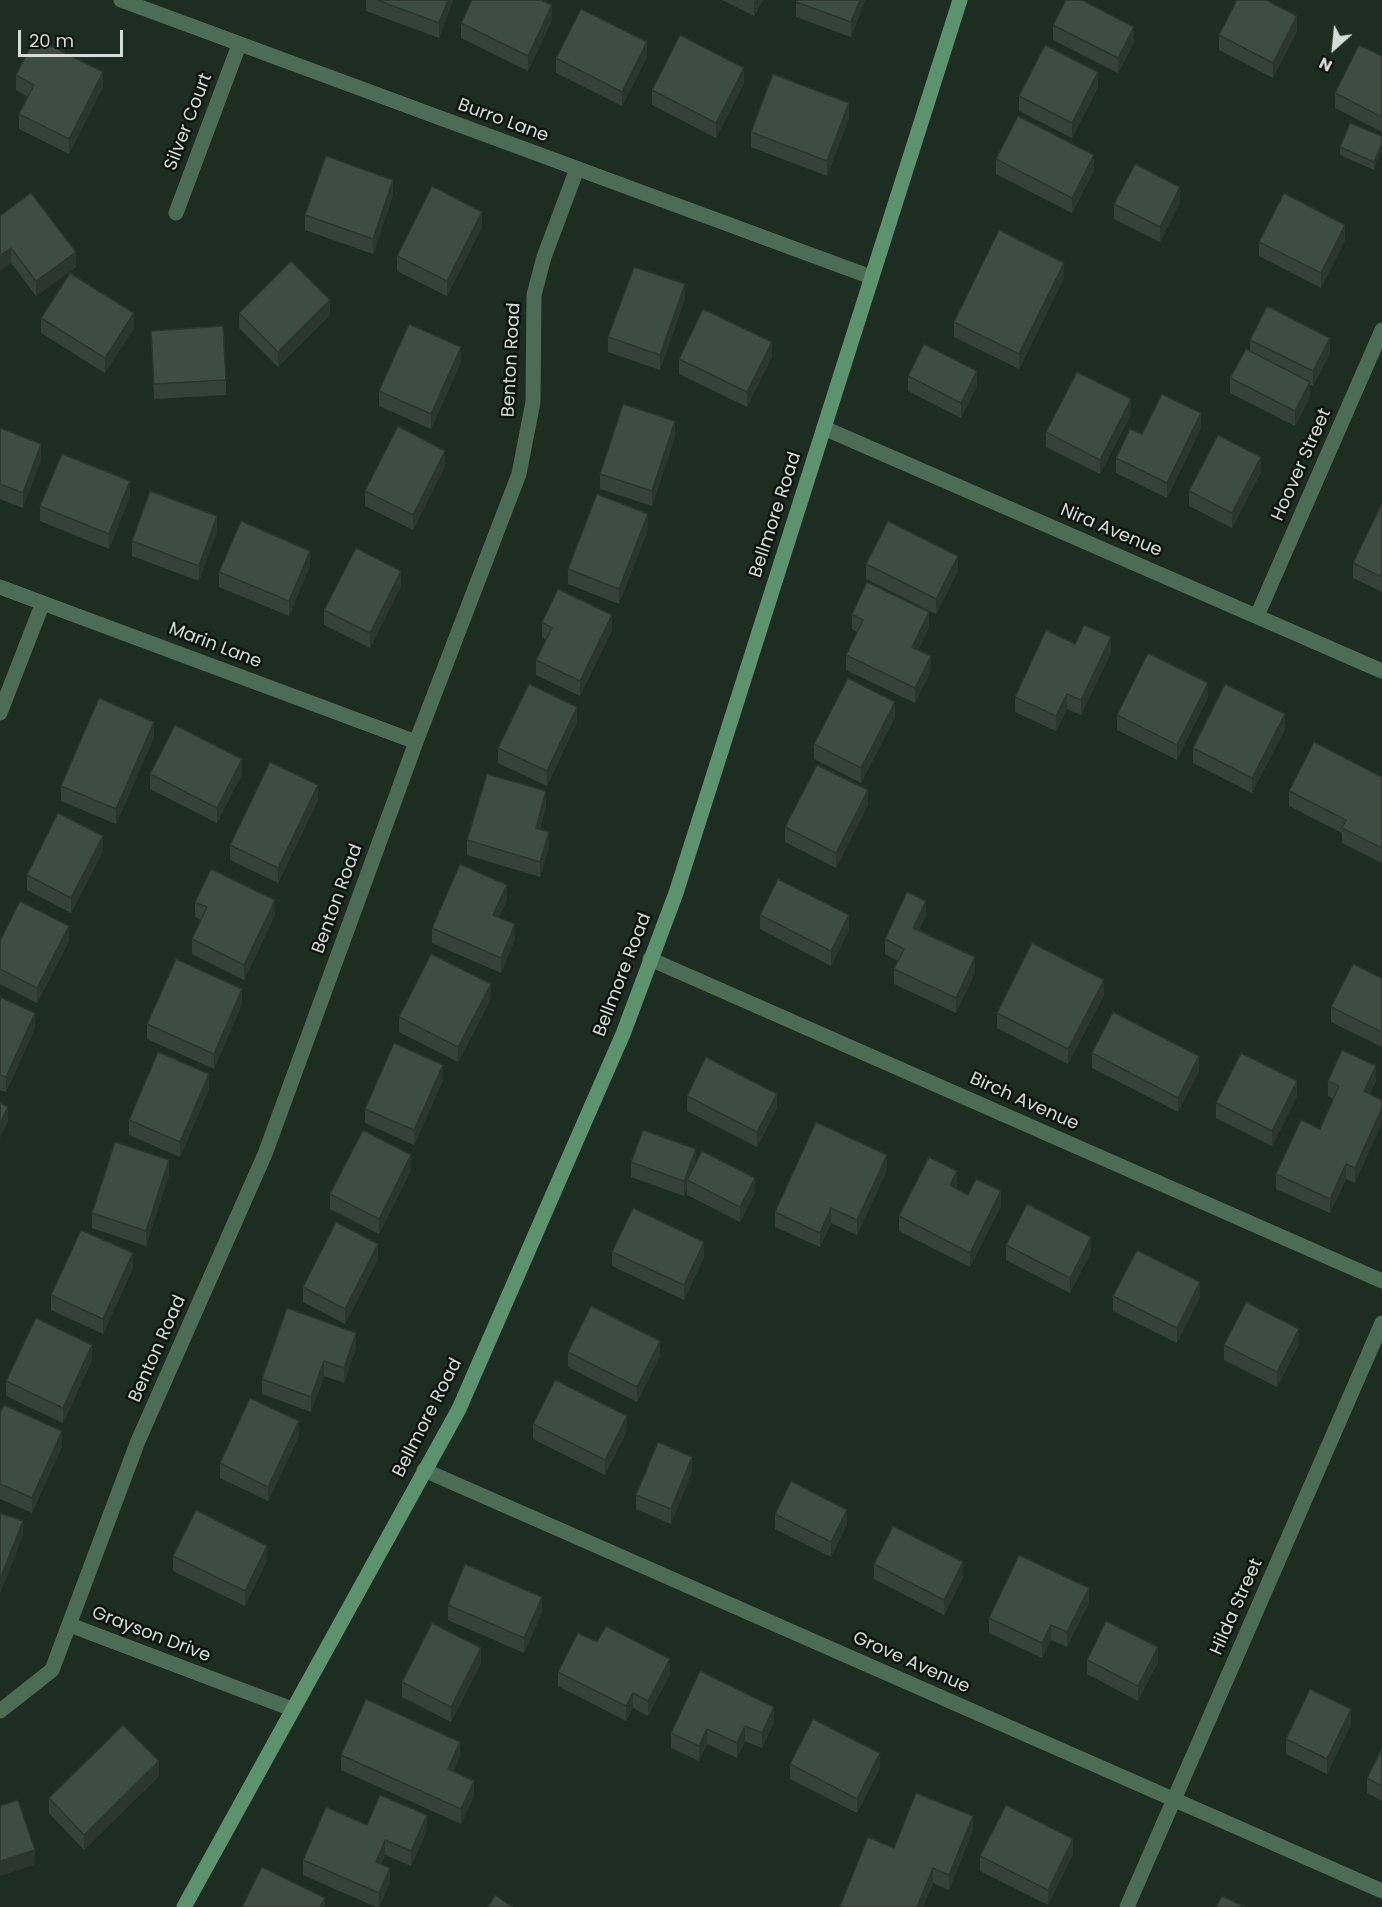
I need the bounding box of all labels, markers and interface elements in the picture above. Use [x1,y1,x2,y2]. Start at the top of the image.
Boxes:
scale bar [21,18,126,56]
north arrow [1304,18,1364,78]
text: 20 m [29,28,74,53]
text: N [1315,52,1336,77]
street label: Silver Court [161,70,217,174]
street label: Burro Lane [455,95,551,147]
street label: Benton Road [498,302,526,418]
street label: Hoover Street [1268,405,1336,525]
street label: Bellmore Road [746,450,806,580]
street label: Nira Avenue [1057,500,1165,562]
street label: Marin Lane [165,618,265,674]
street label: Benton Road [308,841,368,957]
street label: Bellmore Road [590,910,656,1040]
street label: Birch Avenue [966,1068,1082,1136]
street label: Benton Road [125,1292,191,1406]
street label: Bellmore Road [389,1355,467,1481]
street label: Hilda Street [1206,1555,1268,1659]
street label: Grayson Drive [89,1602,213,1668]
street label: Grove Avenue [849,1628,973,1698]

